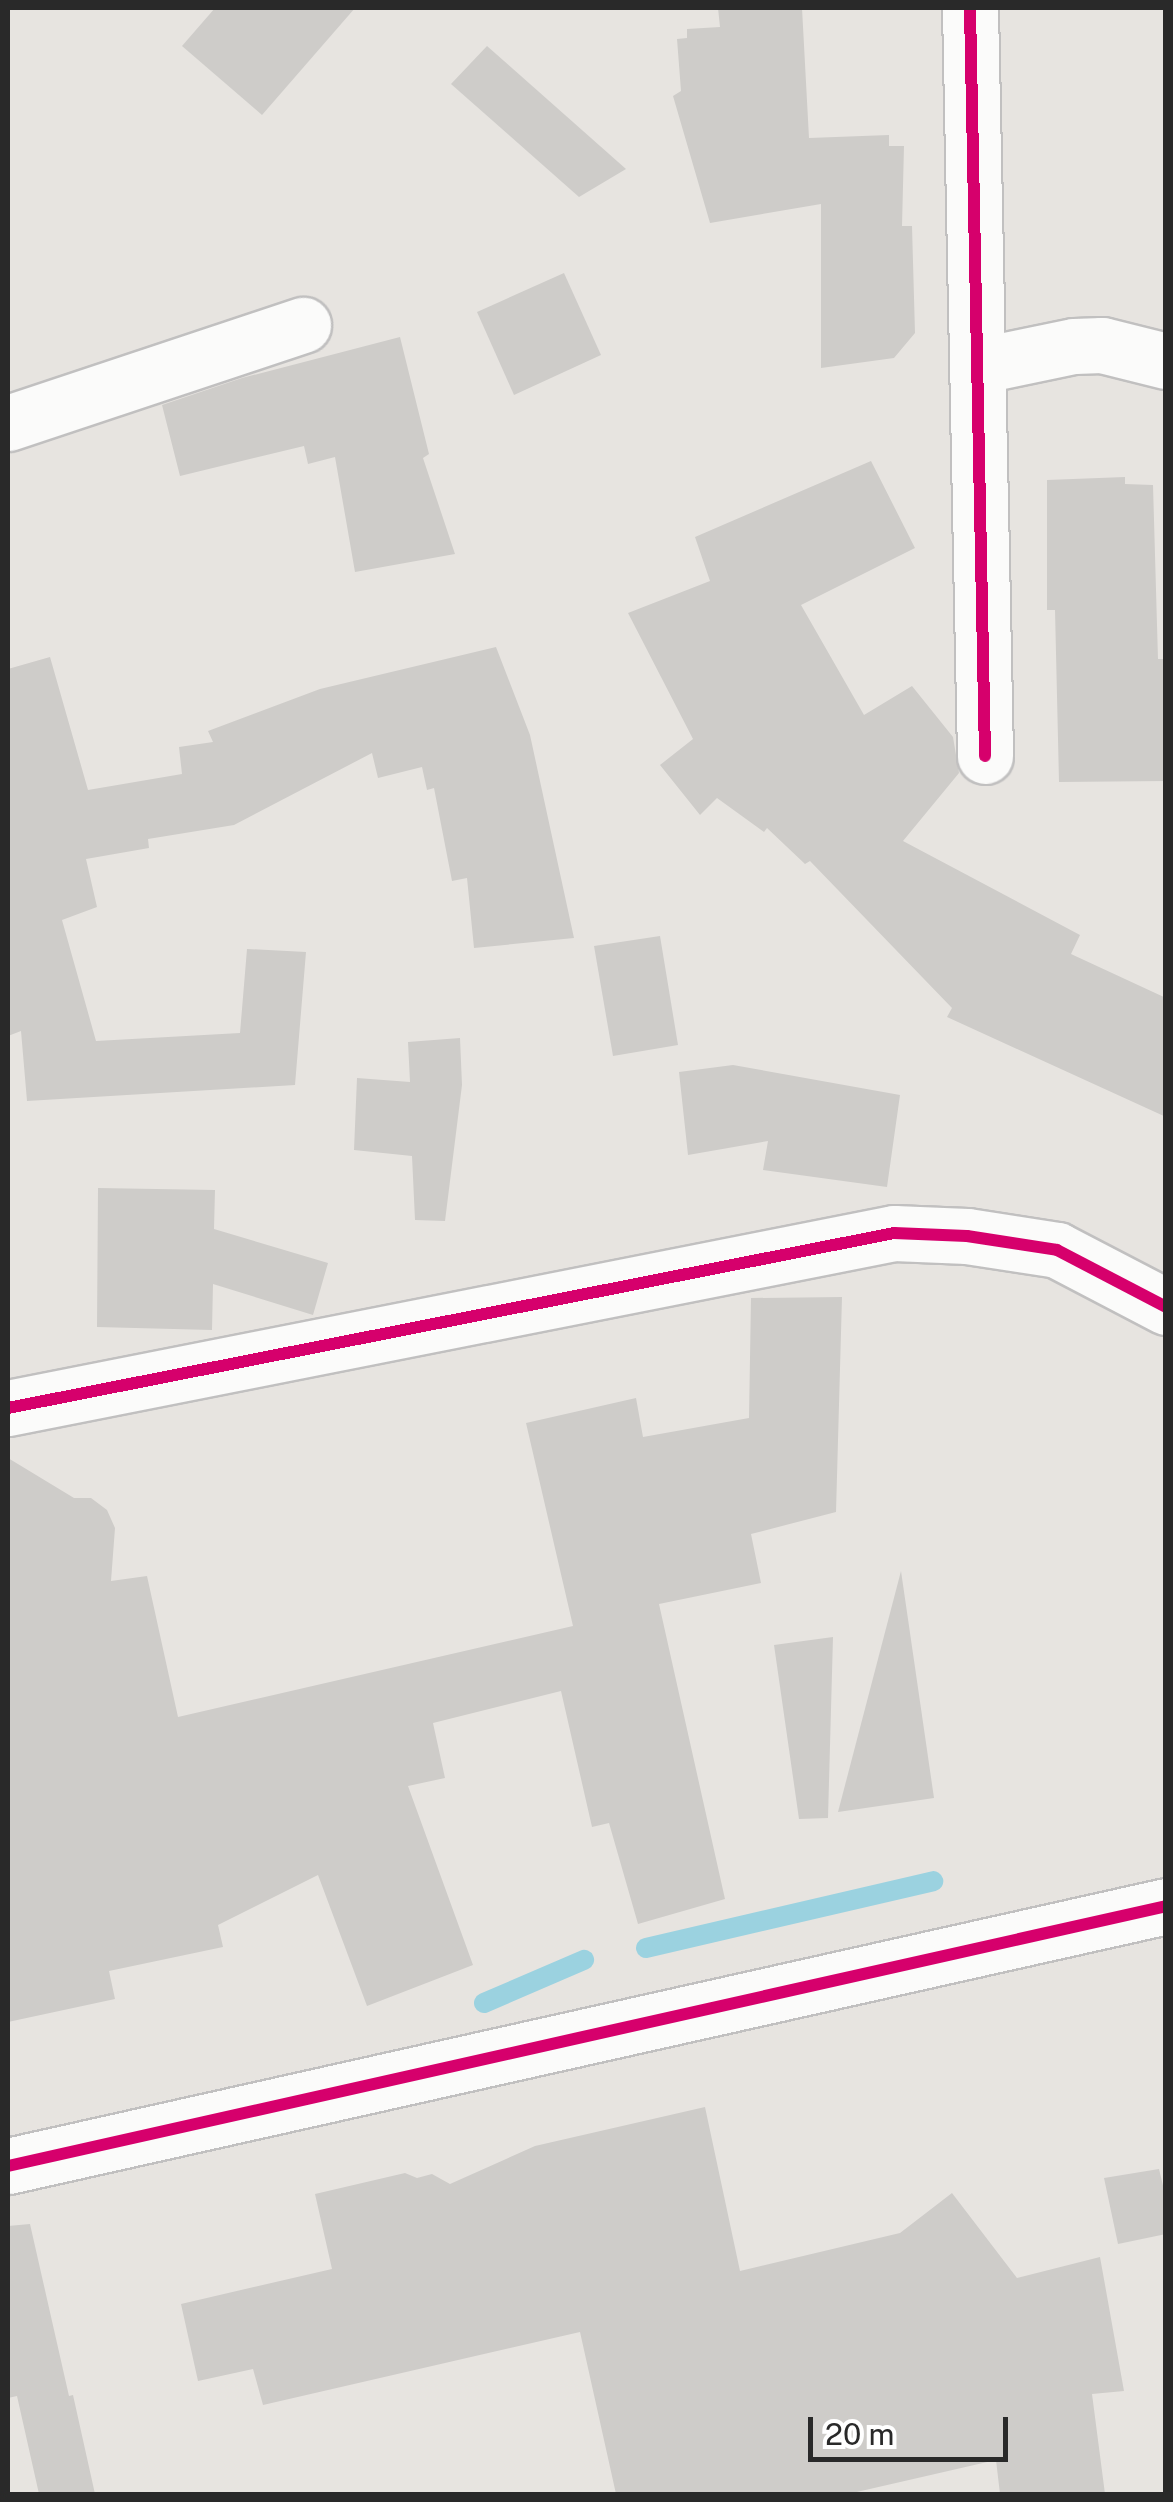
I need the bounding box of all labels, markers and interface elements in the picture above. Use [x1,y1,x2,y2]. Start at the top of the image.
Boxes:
scale bar [813,2397,1013,2459]
text: 20 m [825,2416,894,2452]

